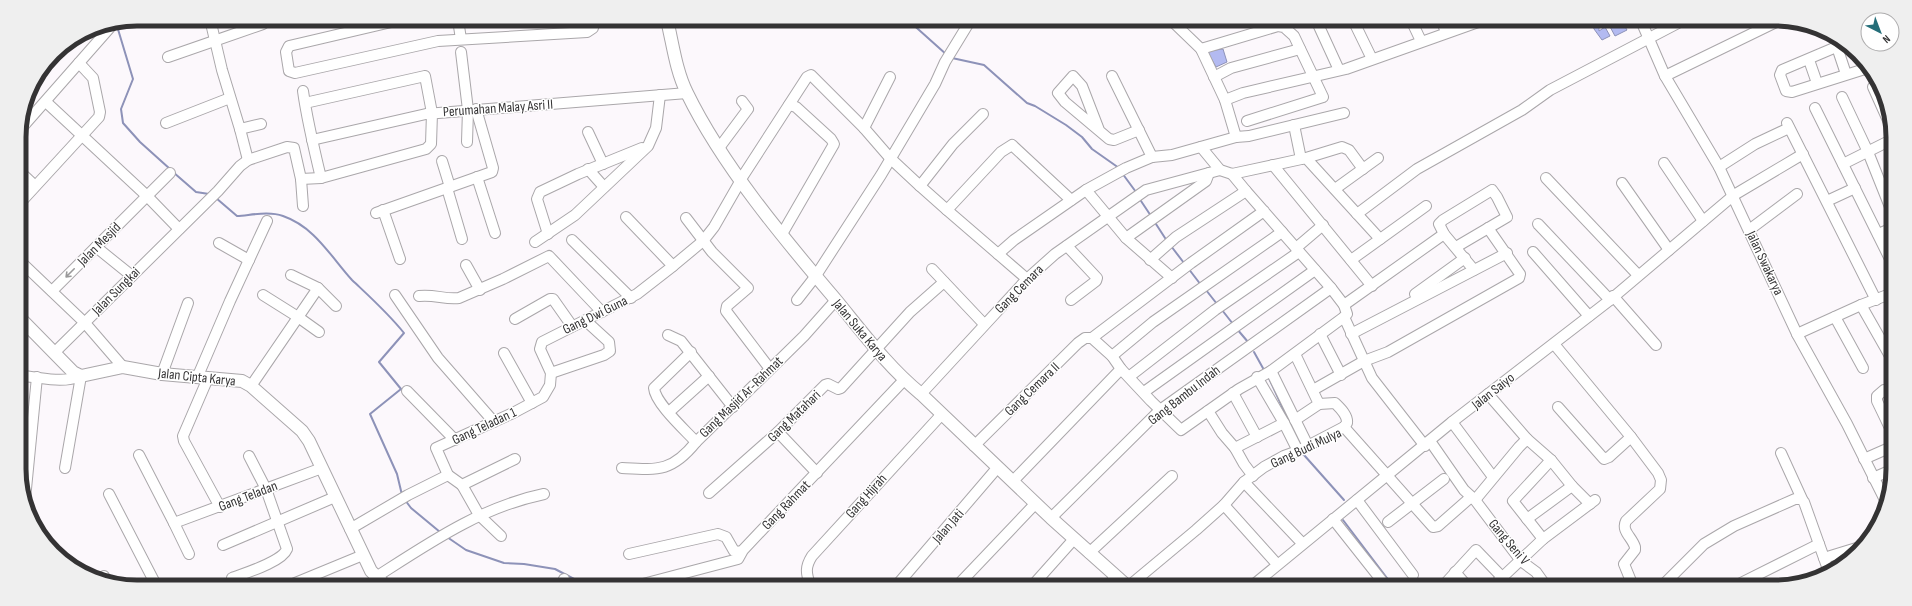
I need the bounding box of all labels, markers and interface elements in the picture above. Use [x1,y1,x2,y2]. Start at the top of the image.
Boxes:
north arrow [1860,12,1900,52]
text: N [1880,32,1893,46]
street label: Perumahan Malay Asri II [442,96,554,120]
street label: Jalan Mesjid [73,219,124,270]
street label: Jalan Swakarya [1742,227,1787,298]
street label: Gang Cemara [991,261,1047,317]
street label: Jalan Sungkai [88,263,144,319]
one-way arrow [65,268,75,278]
street label: Gang Dwi Guna [560,292,630,338]
street label: Jalan Suka Karya [829,295,891,364]
street label: Gang Masjid Ar-Rahmat [696,353,786,441]
street label: Gang Cemara II [1001,359,1063,419]
street label: Gang Bambu Indah [1145,362,1223,428]
street label: Jalan Cipta Karya [156,364,237,390]
street label: Jalan Saiyo [1467,369,1518,414]
street label: Gang Matahari [764,386,824,446]
street label: Gang Teladan 1 [449,404,519,448]
street label: Gang Budi Mulya [1268,424,1344,472]
street label: Gang Hijrah [842,470,890,522]
street label: Gang Teladan [216,477,280,515]
street label: Gang Rahmat [758,477,814,533]
street label: Jalan Jati [928,505,967,547]
street label: Gang Seni V [1485,516,1534,569]

